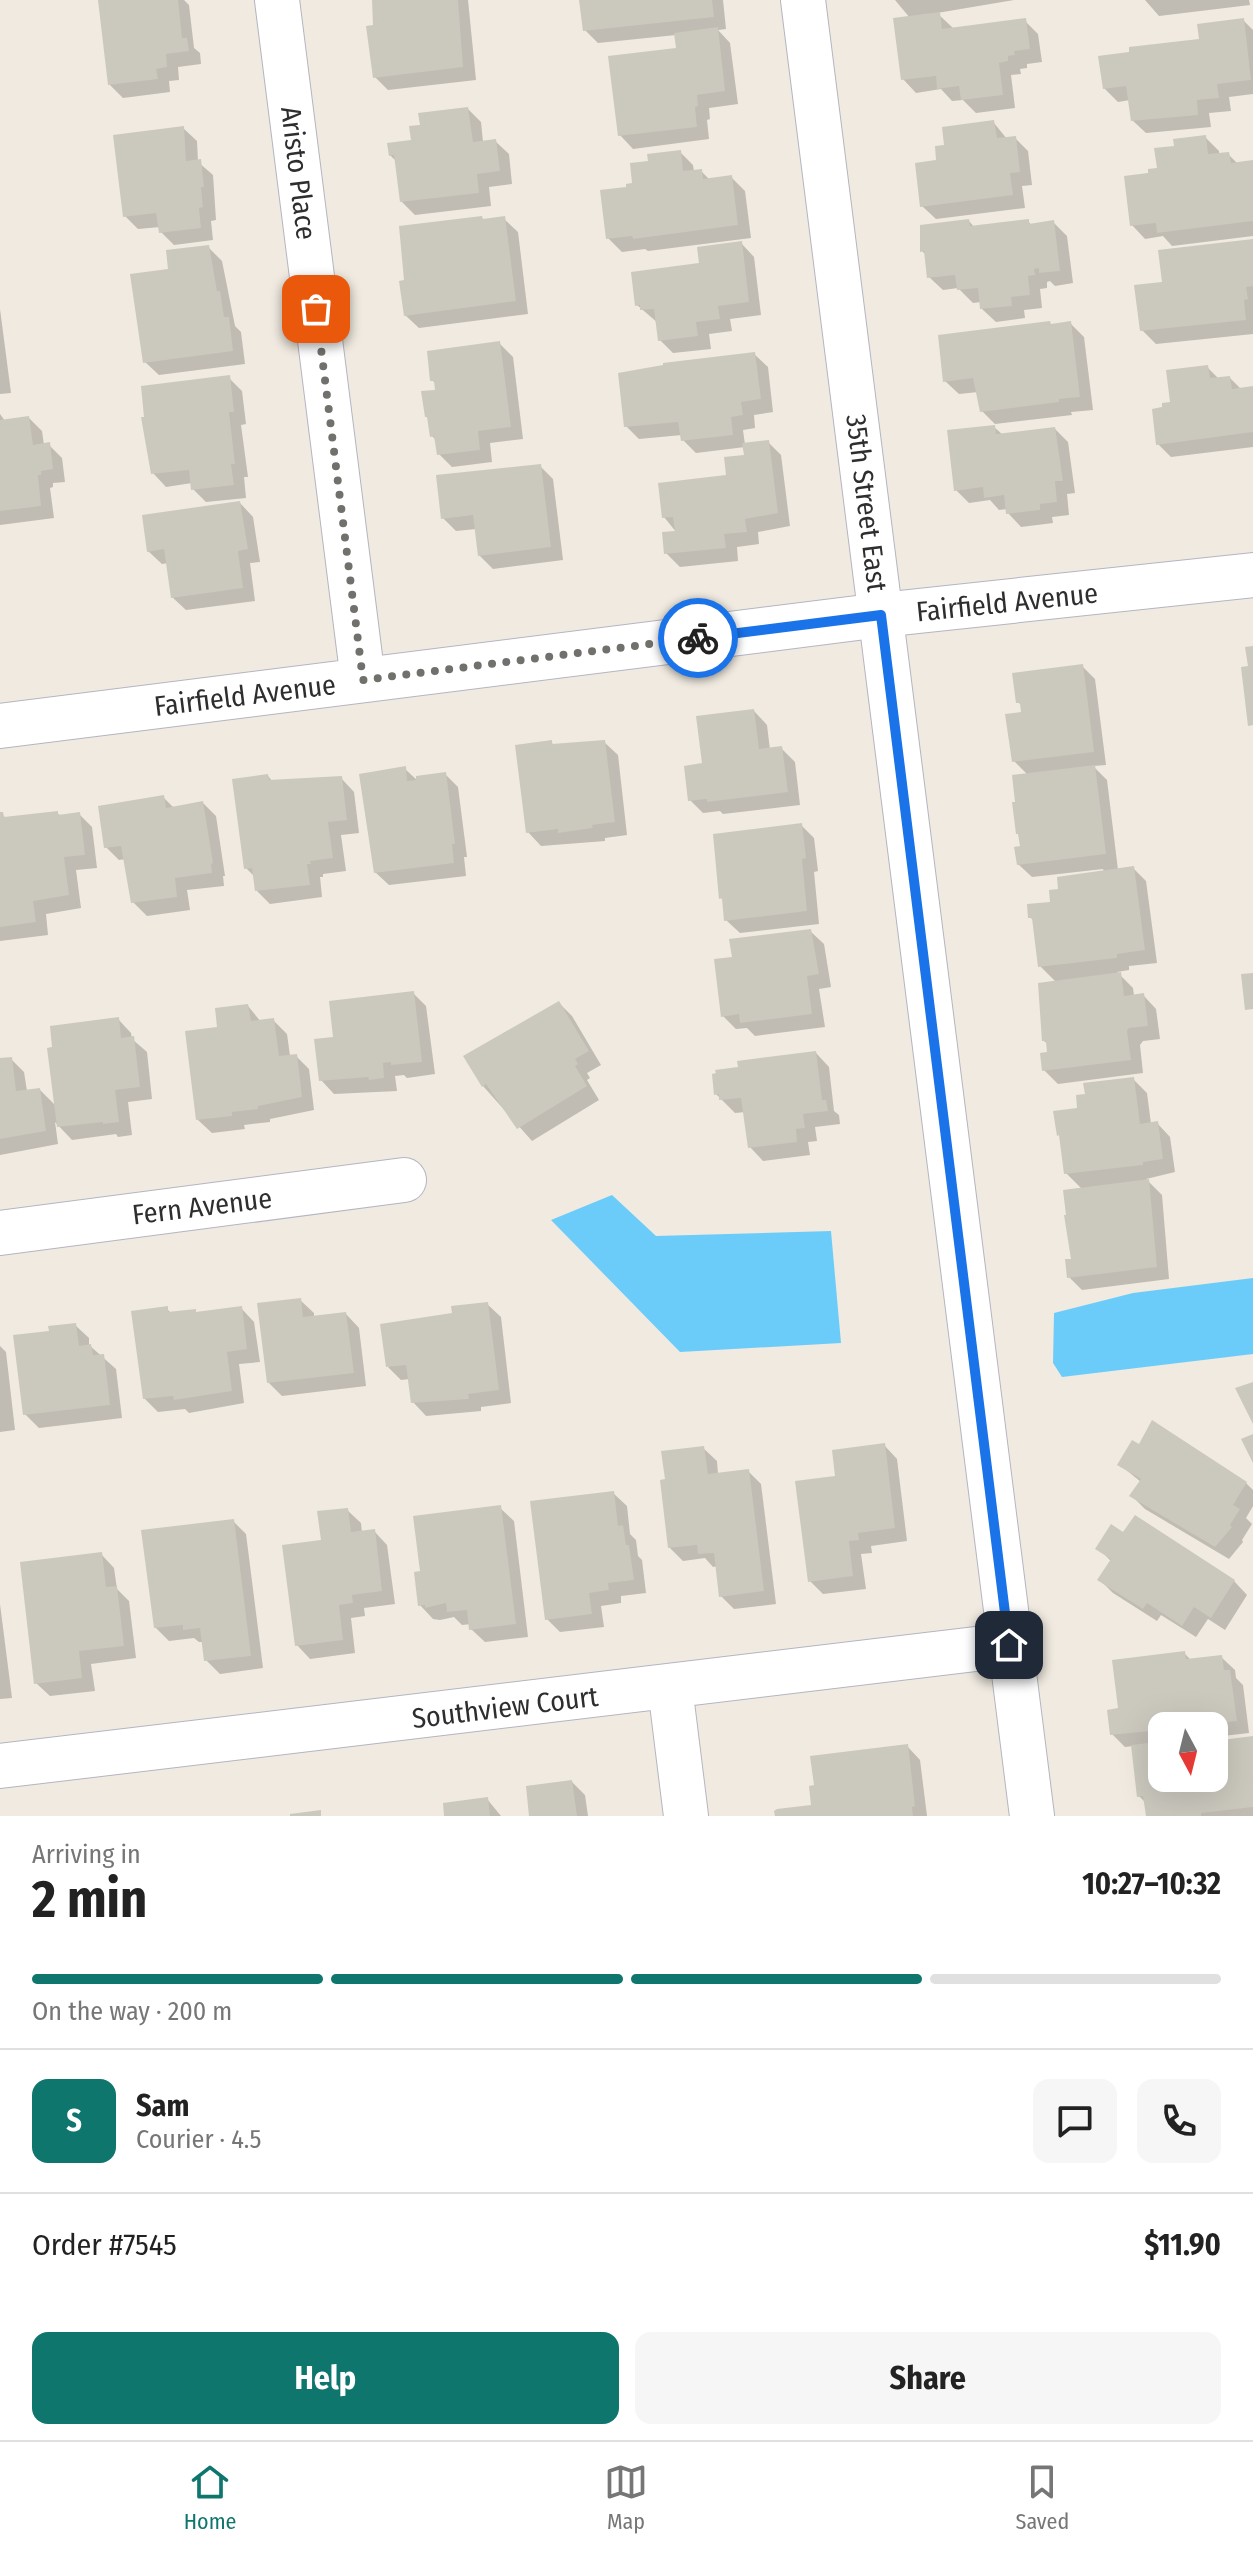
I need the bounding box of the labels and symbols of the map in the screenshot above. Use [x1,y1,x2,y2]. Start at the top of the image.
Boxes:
street label: Aristo Place [274,104,323,242]
pin [282,275,350,343]
street label: 35th Street East [839,412,894,595]
street label: Fairfield Avenue [915,577,1100,628]
courier [658,598,738,678]
street label: Fairfield Avenue [152,668,338,723]
street label: Fern Avenue [130,1182,274,1231]
pin [975,1611,1043,1679]
street label: Southview Court [410,1680,601,1735]
north arrow [1148,1712,1228,1792]

